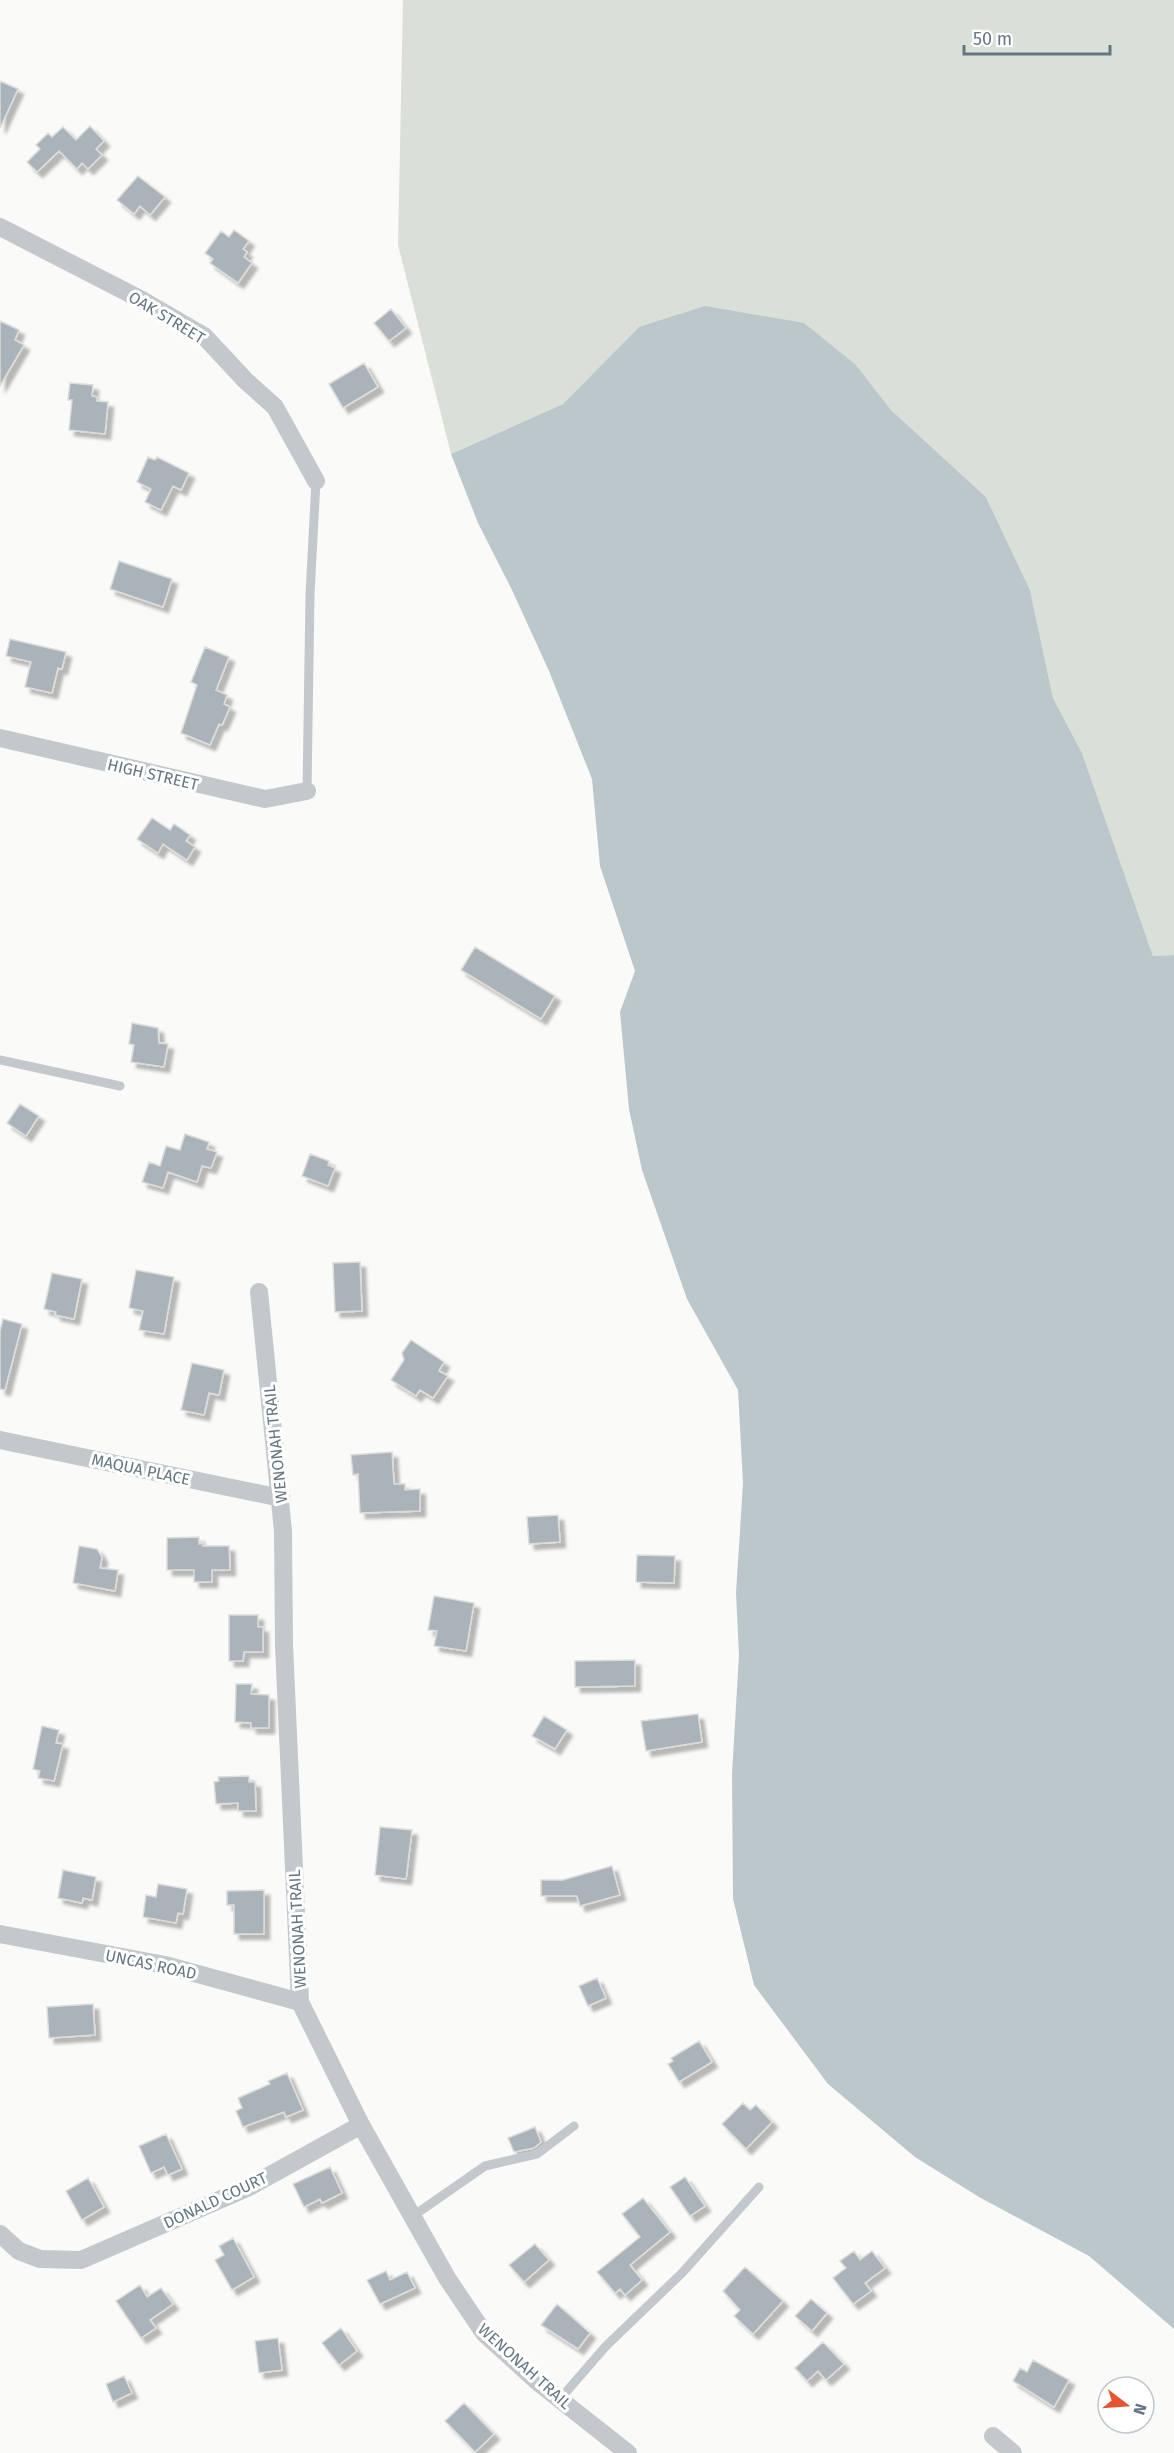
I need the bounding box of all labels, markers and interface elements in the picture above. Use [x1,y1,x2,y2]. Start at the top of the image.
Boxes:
scale bar [964,18,1110,56]
text: 50 m [973,28,1012,50]
street label: OAK STREET [125,287,209,348]
street label: HIGH STREET [106,755,201,794]
street label: WENONAH TRAIL [260,1384,291,1504]
street label: MAQUA PLACE [90,1450,192,1489]
street label: WENONAH TRAIL [285,1869,310,1989]
street label: UNCAS ROAD [104,1946,198,1983]
street label: DONALD COURT [160,2168,271,2233]
street label: WENONAH TRAIL [474,2320,575,2413]
north arrow [1096,2375,1156,2435]
text: N [1129,2401,1151,2417]

